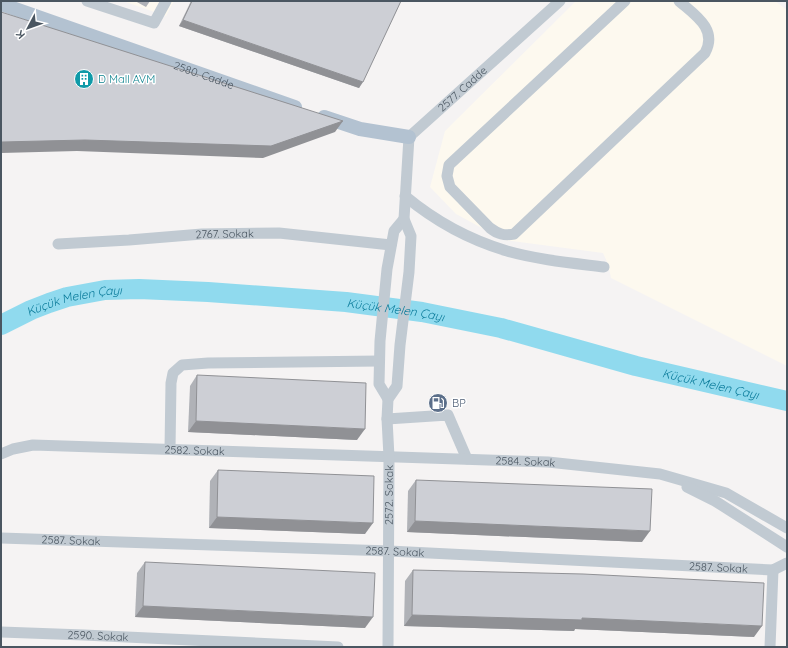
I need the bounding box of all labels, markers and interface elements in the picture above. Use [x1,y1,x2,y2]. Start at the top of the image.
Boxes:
north arrow [8,8,48,48]
text: K [13,27,28,42]
street label: 2580. Cadde [172,58,236,92]
street label: 2577. Cadde [435,63,490,115]
building icon: D Mall AVM [73,68,95,90]
place label: D Mall AVM [98,72,155,86]
street label: 2767. Sokak [195,226,254,242]
water label: Küçük Melen Çayı [23,282,123,319]
water label: Küçük Melen Çayı [346,295,447,324]
water label: Küçük Melen Çayı [661,365,762,402]
fuel station icon: BP [427,392,449,414]
place label: BP [452,396,466,410]
street label: 2582. Sokak [164,442,225,458]
street label: 2584. Sokak [495,453,556,470]
street label: 2572. Sokak [382,465,396,525]
street label: 2587. Sokak [41,532,101,548]
street label: 2587. Sokak [365,543,425,560]
street label: 2587. Sokak [689,559,748,576]
street label: 2590. Sokak [67,627,129,644]

